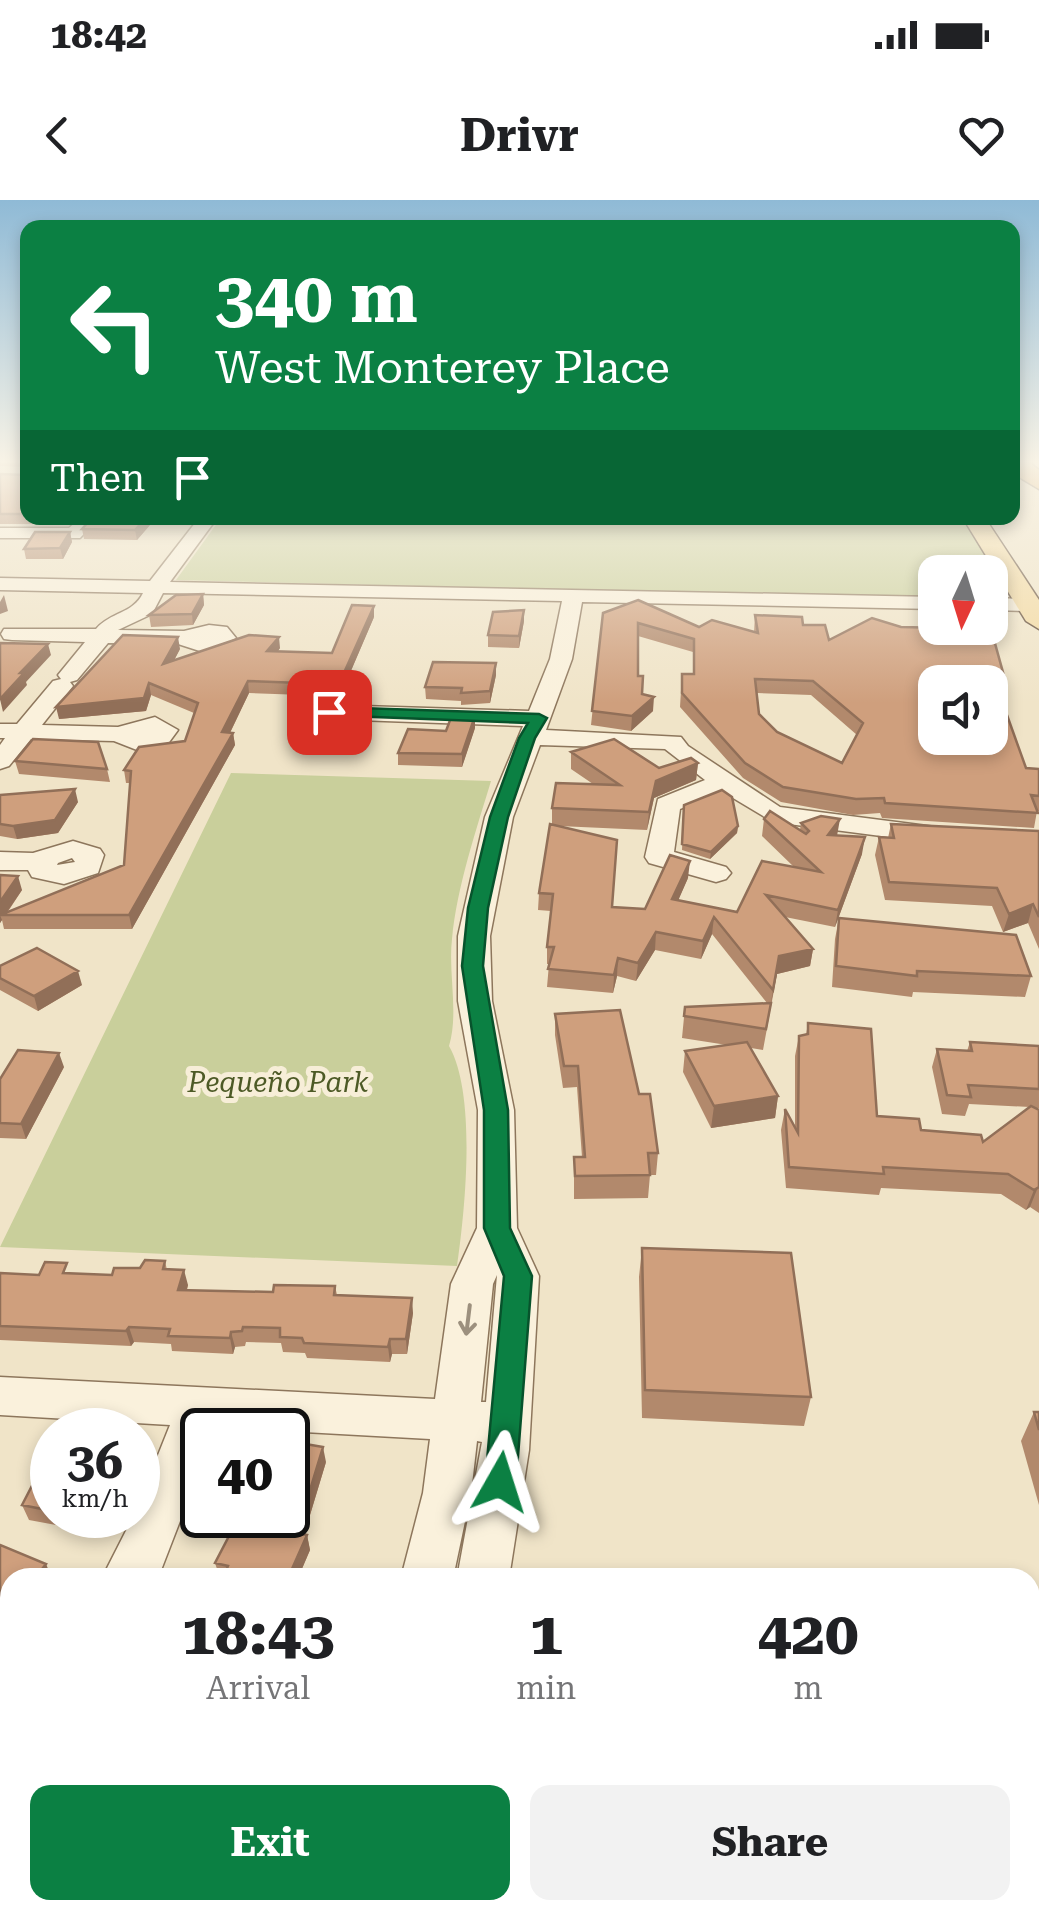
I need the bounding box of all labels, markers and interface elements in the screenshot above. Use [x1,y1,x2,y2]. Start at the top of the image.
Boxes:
text: 18:42 [50,13,147,57]
icon: back [30,108,85,163]
icon: heart [954,108,1009,163]
text: Drivr [460,109,579,162]
text: 340 m [215,257,418,339]
icon: left [50,260,180,390]
text: West Monterey Place [215,341,670,394]
icon: arrive [165,450,220,505]
text: Then [50,456,145,500]
north arrow [918,555,1008,645]
map controls [918,555,1008,755]
button: sound [918,665,1008,755]
pin [287,670,372,755]
icon: arrive [302,685,357,740]
park label: Pequeño Park [186,1066,369,1099]
one-way arrow [458,1304,477,1336]
speed limit sign: 40 [180,1408,310,1538]
position arrow [448,1430,552,1534]
text: 36 [67,1432,123,1490]
text: km/h [62,1484,128,1513]
text: 18:43 [181,1598,335,1669]
text: 1 [529,1598,563,1669]
text: 420 [758,1598,859,1669]
text: Arrival [206,1669,310,1707]
text: min [516,1669,576,1707]
text: m [794,1669,823,1707]
button: Exit [30,1785,510,1900]
button: Share [530,1785,1010,1900]

